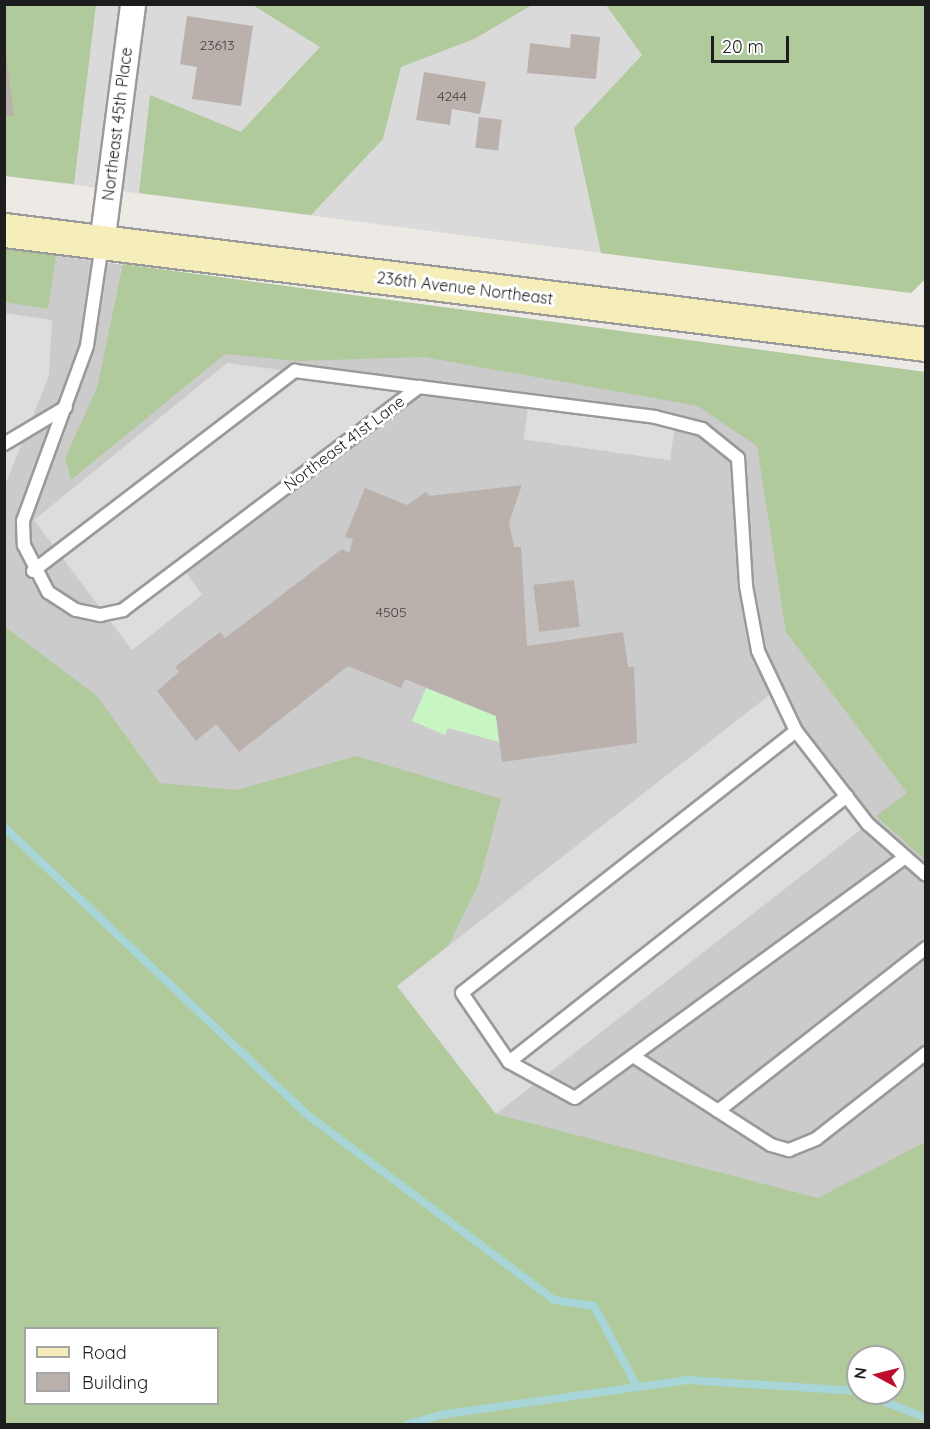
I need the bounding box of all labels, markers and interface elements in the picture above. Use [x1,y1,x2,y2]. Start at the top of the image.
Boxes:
scale bar [714,24,792,62]
text: 20 m [722,35,764,58]
house number: 23613 [199,37,235,53]
street label: Northeast 45th Place [98,46,136,202]
house number: 4244 [437,88,467,104]
street label: 236th Avenue Northeast [376,268,554,308]
street label: Northeast 41st Lane [280,391,408,495]
house number: 4505 [375,604,407,620]
legend [24,1327,219,1405]
text: Road [82,1341,127,1364]
north arrow [846,1345,906,1405]
text: N [849,1366,871,1380]
text: Building [82,1371,148,1394]

